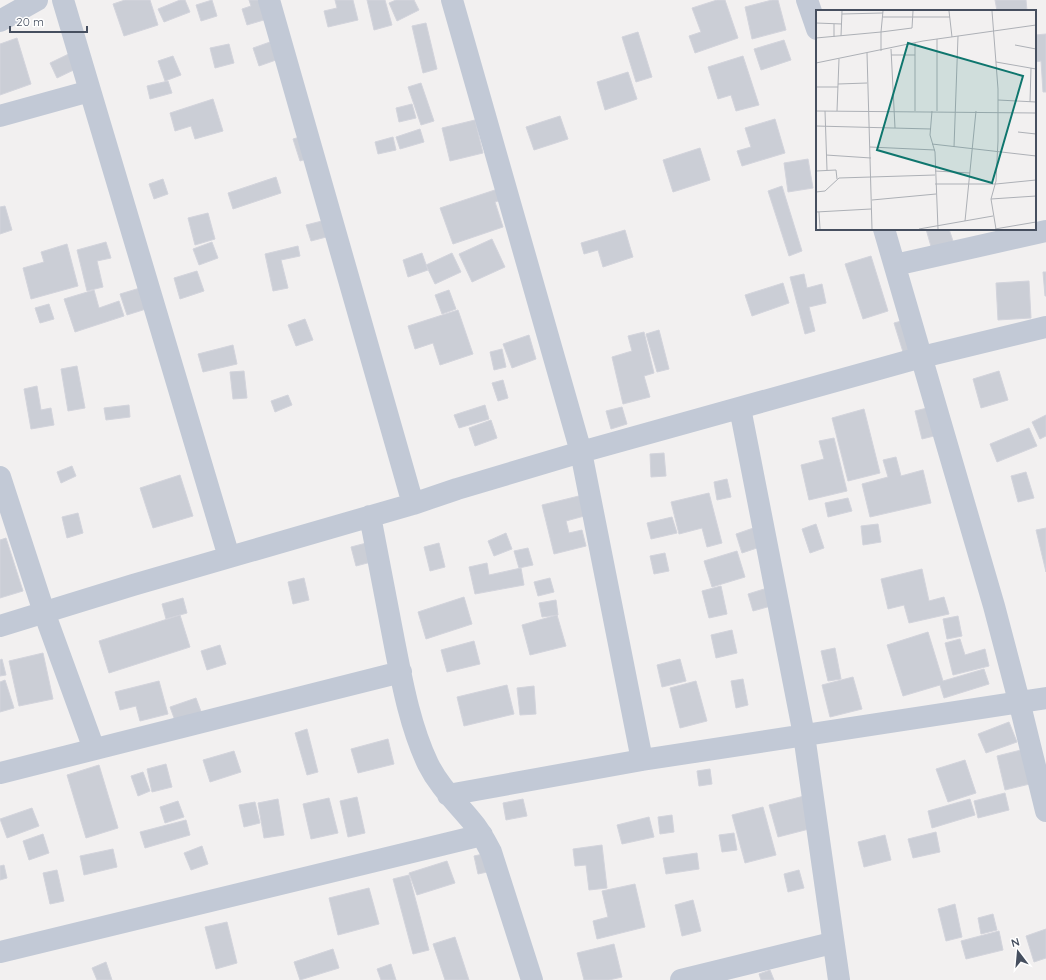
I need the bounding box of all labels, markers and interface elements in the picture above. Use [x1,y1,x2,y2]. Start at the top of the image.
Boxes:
scale bar [10,8,87,34]
inset map [816,10,1036,230]
text: 20 m [16,14,44,29]
north arrow [998,932,1038,972]
text: N [1009,935,1021,950]

